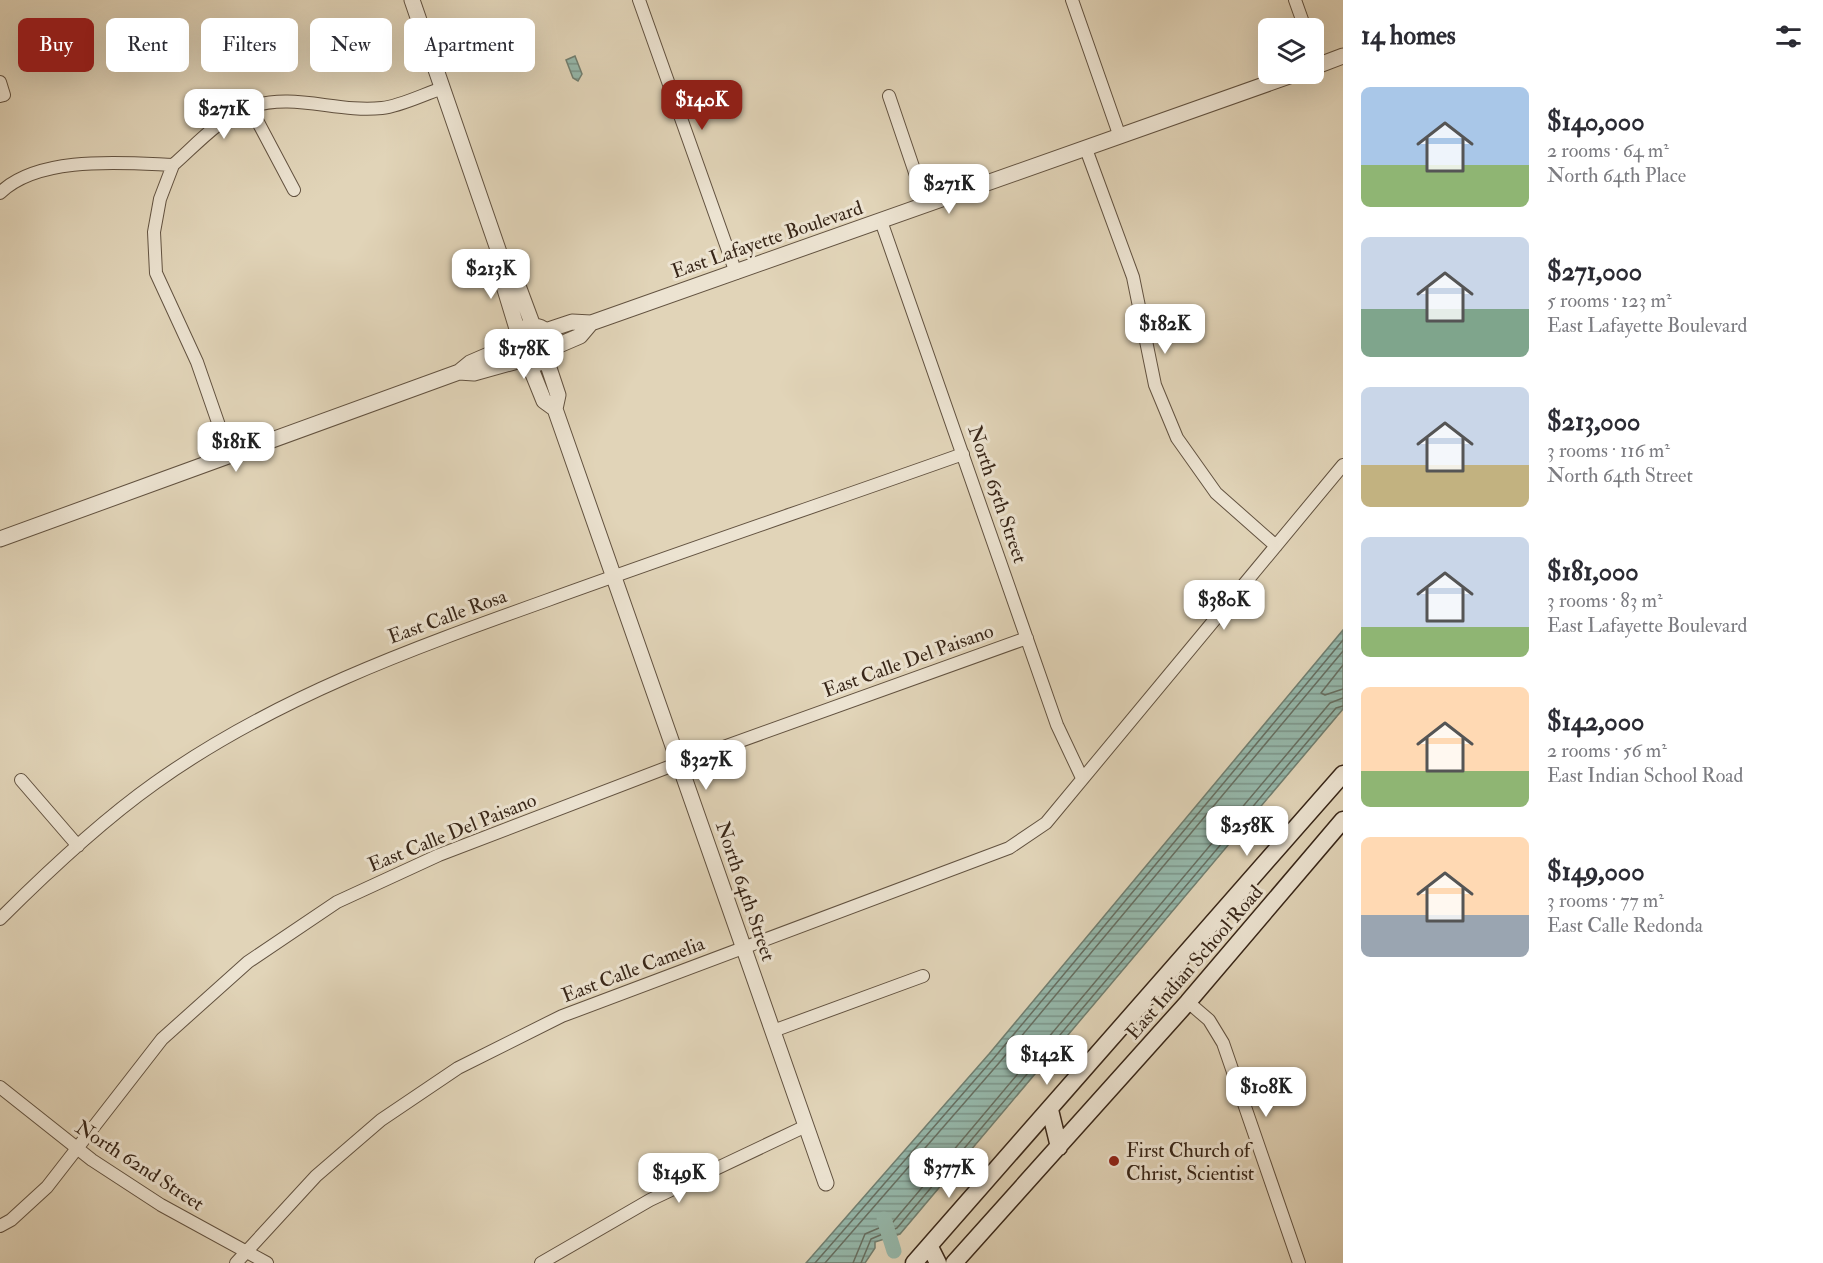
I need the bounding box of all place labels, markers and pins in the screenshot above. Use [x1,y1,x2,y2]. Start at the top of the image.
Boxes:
pin: $140K [660,80,744,131]
pin: $271K [182,89,266,140]
pin: $271K [907,164,991,215]
pin: $213K [449,249,533,300]
pin: $182K [1123,304,1207,355]
pin: $178K [482,329,566,380]
pin: $181K [194,422,278,473]
pin: $380K [1182,580,1266,631]
pin: $327K [664,740,748,791]
pin: $258K [1205,806,1289,857]
pin: $142K [1005,1035,1089,1086]
pin: $108K [1224,1067,1308,1118]
place label: First Church of Christ, Scientist [1126,1138,1255,1186]
pin: $377K [907,1148,991,1199]
pin: $149K [637,1153,721,1204]
marker: First Church of Christ, Scientist [1107,1154,1121,1168]

